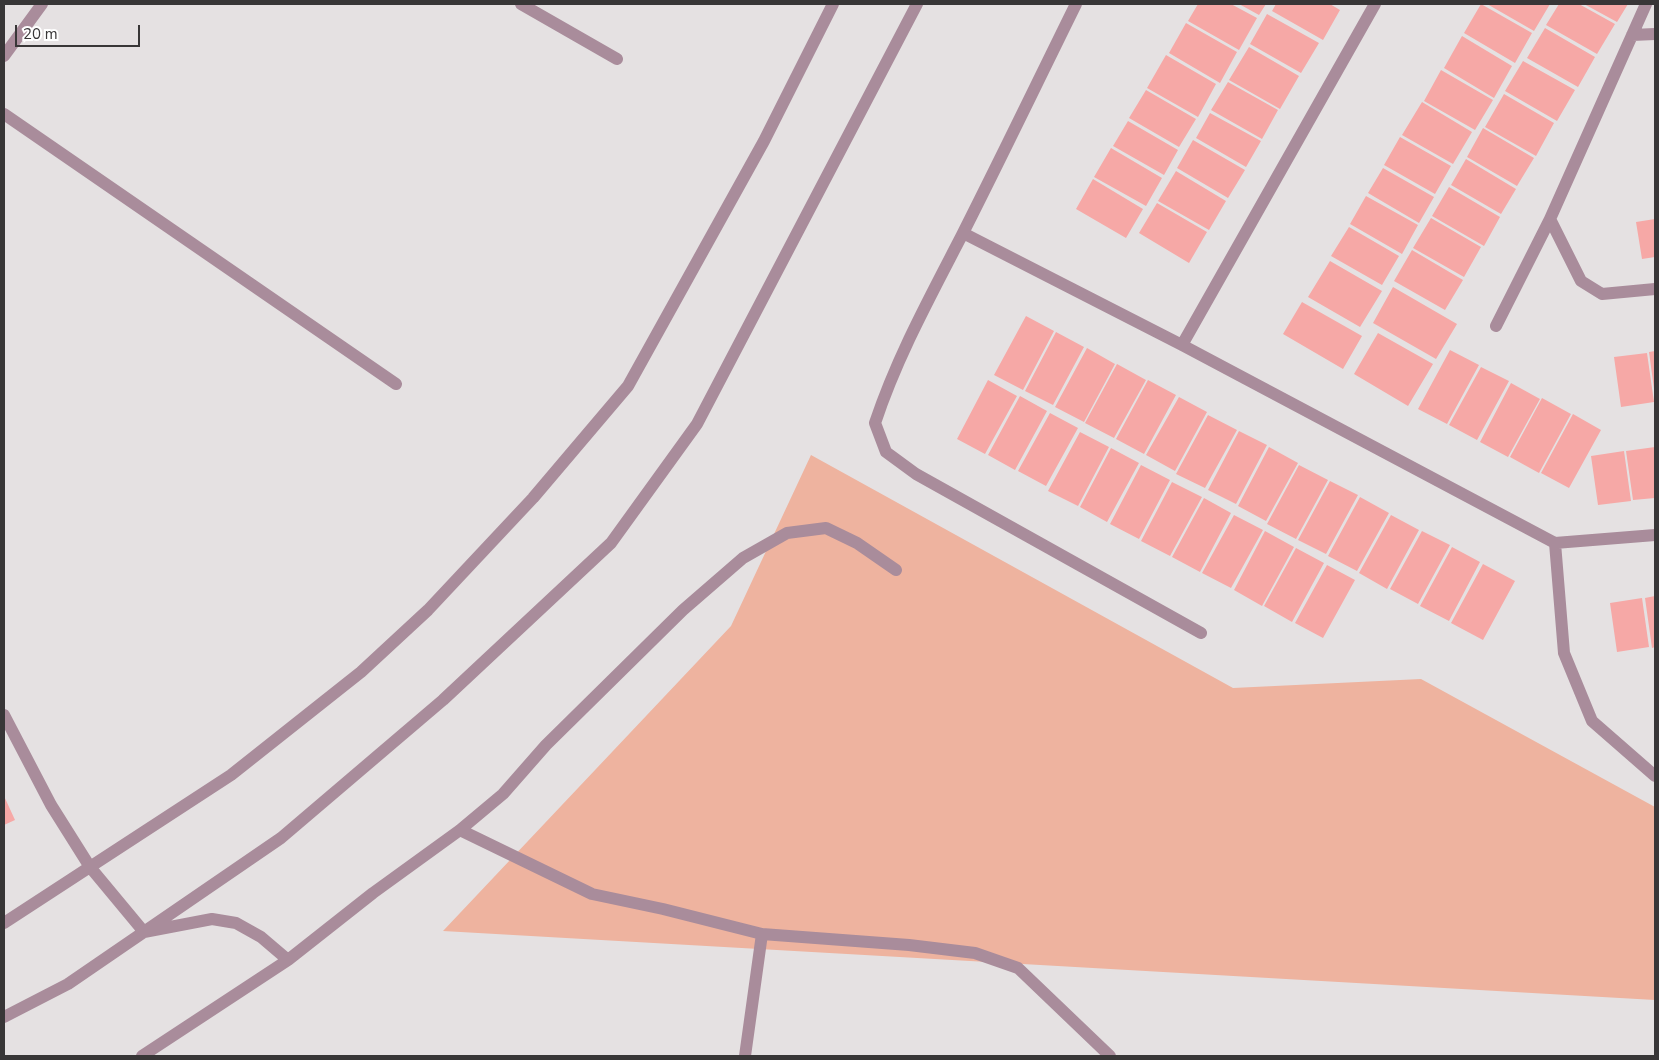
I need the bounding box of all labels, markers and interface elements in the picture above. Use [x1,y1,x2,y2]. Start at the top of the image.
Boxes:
scale bar [18,15,142,47]
text: 20 m [23,24,58,44]

